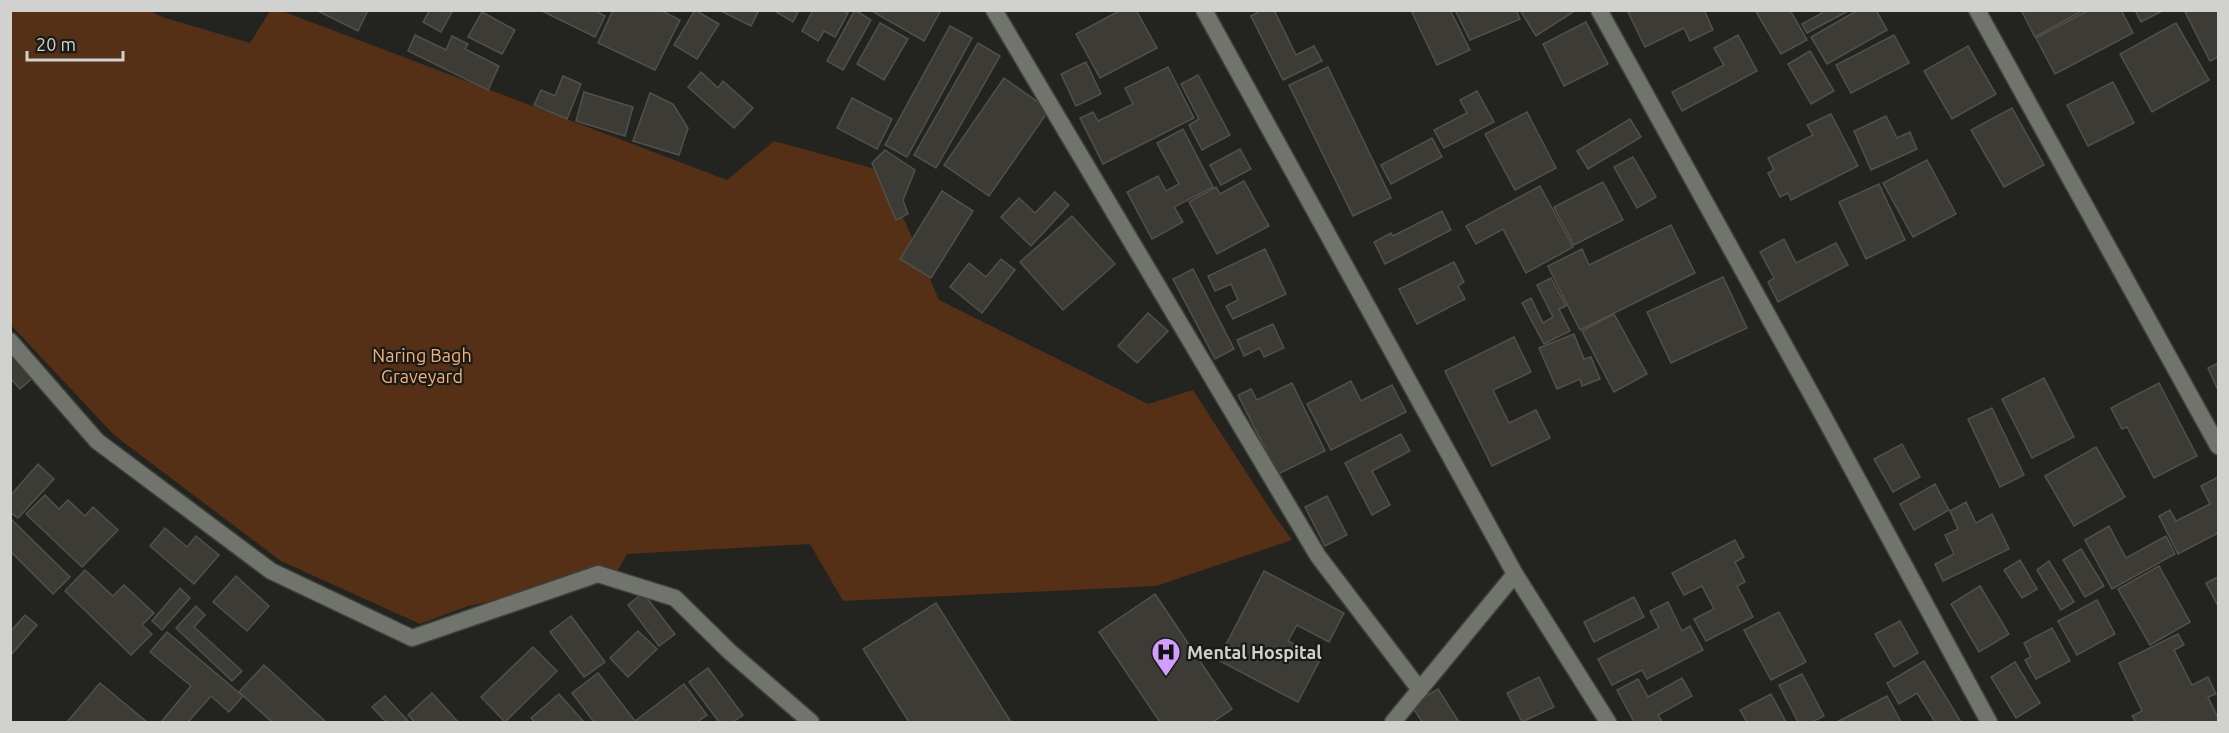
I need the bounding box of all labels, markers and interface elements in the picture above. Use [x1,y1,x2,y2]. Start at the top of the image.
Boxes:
scale bar [27,24,123,62]
text: 20 m [36,34,76,54]
park label: Naring Bagh Graveyard [372,345,472,386]
hospital icon: Mental Hospital [1150,636,1182,678]
place label: Mental Hospital [1187,642,1322,662]

